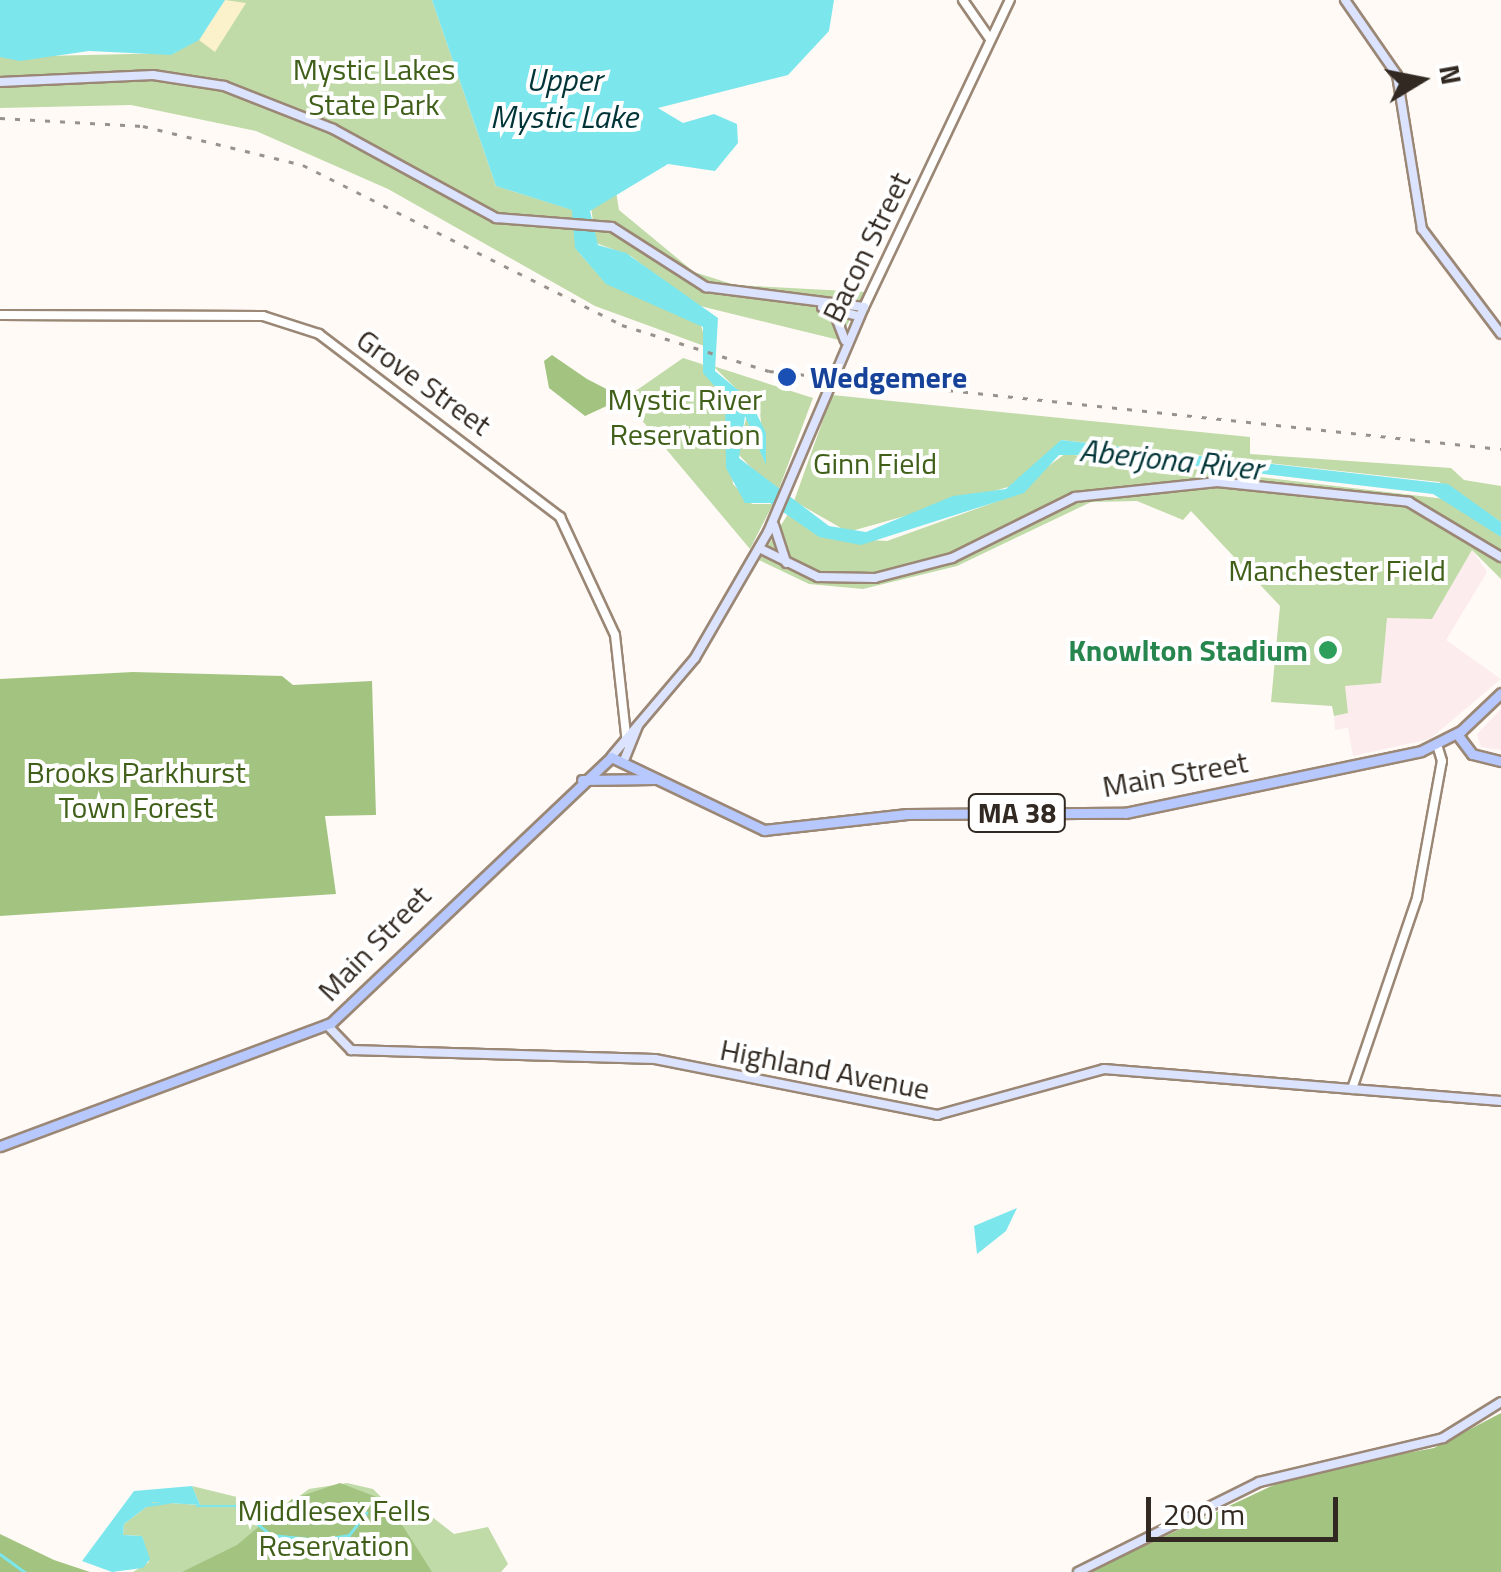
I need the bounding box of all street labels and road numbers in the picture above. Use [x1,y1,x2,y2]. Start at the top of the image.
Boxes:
street label: Bacon Street [814,166,918,328]
street label: Grove Street [350,321,498,443]
street label: Main Street [1100,744,1250,804]
road number: MA 38 [967,790,1067,836]
street label: Main Street [310,878,438,1008]
street label: Highland Avenue [717,1031,933,1107]

